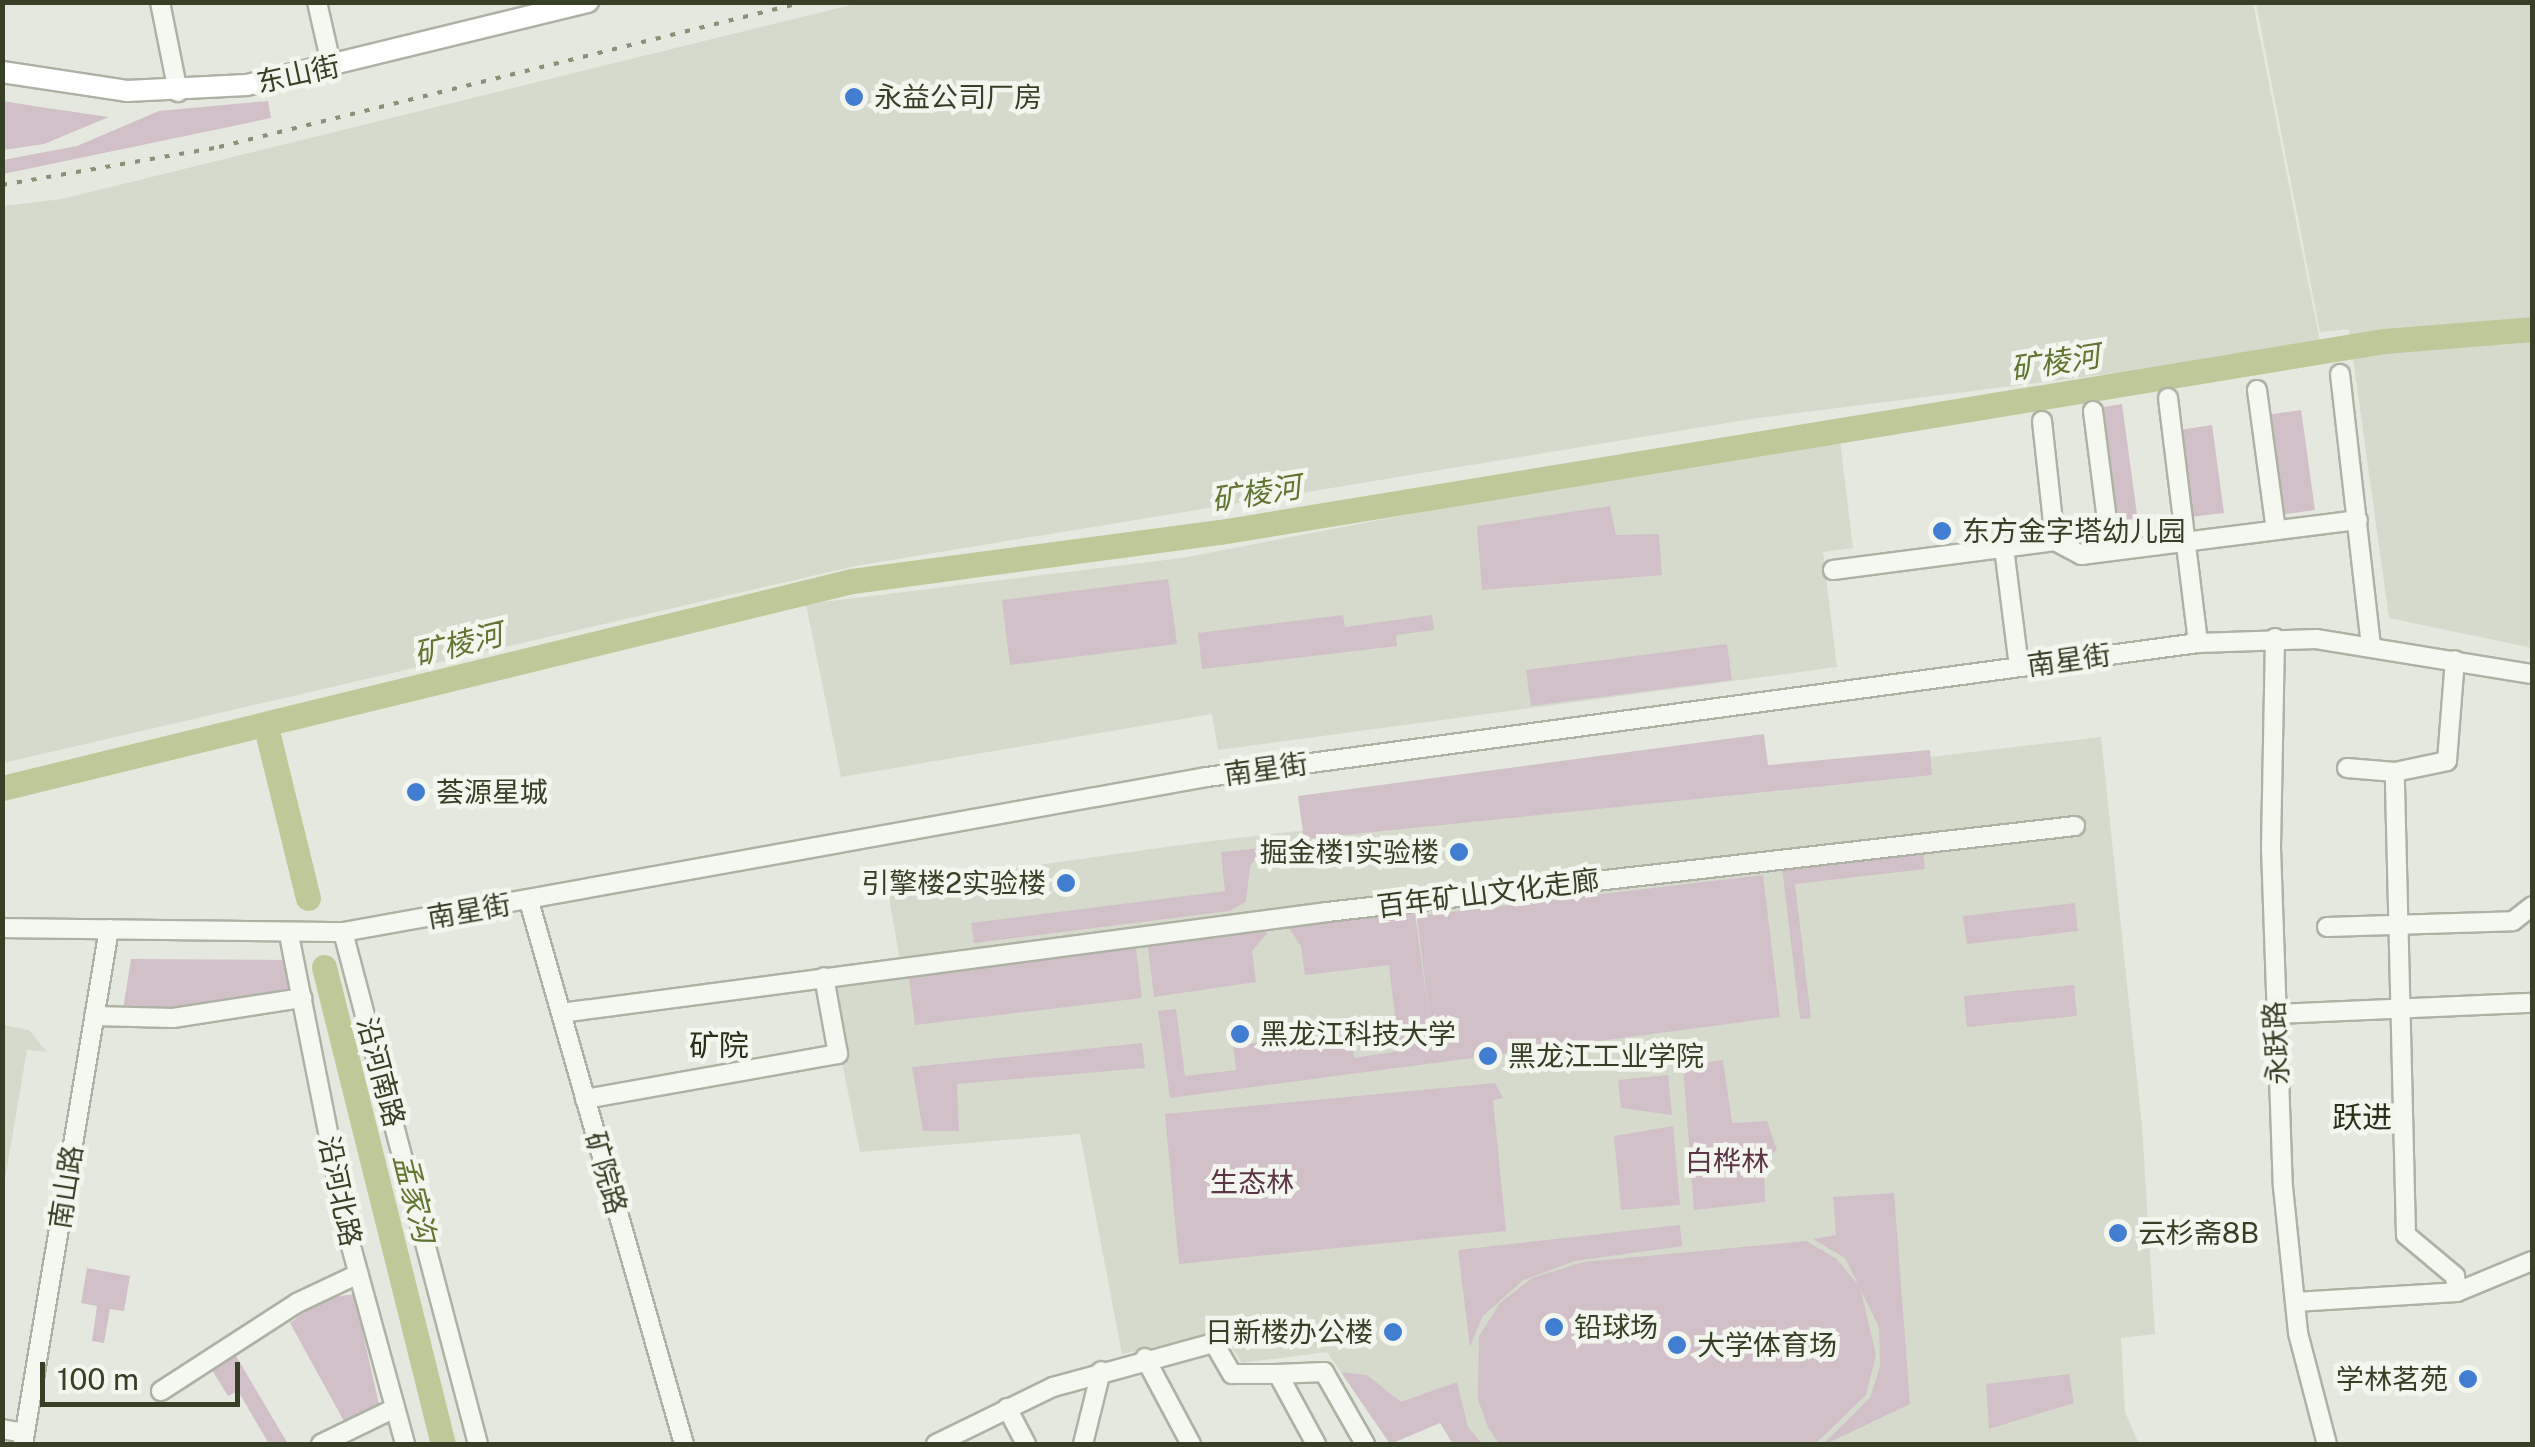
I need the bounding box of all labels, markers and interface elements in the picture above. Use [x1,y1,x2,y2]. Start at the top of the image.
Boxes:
street label: 东山街 [253,49,343,99]
place label: 永益公司厂房 [874,80,1042,114]
marker: 永益公司厂房 [843,86,865,108]
water label: 矿棱河 [2008,337,2102,387]
water label: 矿棱河 [1209,468,1303,518]
place label: 东方金字塔幼儿园 [1962,514,2186,548]
marker: 东方金字塔幼儿园 [1931,520,1953,542]
water label: 矿棱河 [410,616,506,672]
street label: 南星街 [2025,638,2113,682]
street label: 南星街 [1222,747,1310,791]
place label: 荟源星城 [436,775,548,809]
marker: 荟源星城 [405,781,427,803]
place label: 掘金楼1实验楼 [1260,835,1439,869]
marker: 掘金楼1实验楼 [1448,841,1470,863]
street label: 百年矿山文化走廊 [1375,863,1601,923]
place label: 引擎楼2实验楼 [861,866,1046,900]
marker: 引擎楼2实验楼 [1055,872,1077,894]
street label: 南星街 [425,887,513,935]
street label: 永跃路 [2257,1000,2295,1086]
street label: 沿河南路 [350,1014,412,1130]
place label: 黑龙江科技大学 [1260,1017,1456,1051]
marker: 黑龙江科技大学 [1229,1023,1251,1045]
district label: 矿院 [689,1027,749,1063]
place label: 黑龙江工业学院 [1508,1039,1704,1073]
marker: 黑龙江工业学院 [1477,1045,1499,1067]
district label: 跃进 [2332,1099,2392,1135]
street label: 矿院路 [578,1128,634,1218]
street label: 沿河北路 [312,1133,368,1249]
street label: 南山路 [43,1143,89,1231]
park label: 白桦林 [1685,1144,1769,1178]
water label: 孟家沟 [387,1150,443,1246]
park label: 生态林 [1210,1165,1294,1199]
place label: 云杉斋8B [2138,1216,2259,1250]
marker: 云杉斋8B [2107,1222,2129,1244]
place label: 铅球场 [1574,1310,1658,1344]
place label: 日新楼办公楼 [1205,1315,1373,1349]
marker: 铅球场 [1543,1316,1565,1338]
marker: 日新楼办公楼 [1382,1321,1404,1343]
place label: 大学体育场 [1697,1328,1837,1362]
marker: 大学体育场 [1666,1334,1688,1356]
scale bar [45,1342,245,1404]
text: 100 m [57,1361,139,1397]
place label: 学林茗苑 [2336,1362,2448,1396]
marker: 学林茗苑 [2457,1368,2479,1390]

